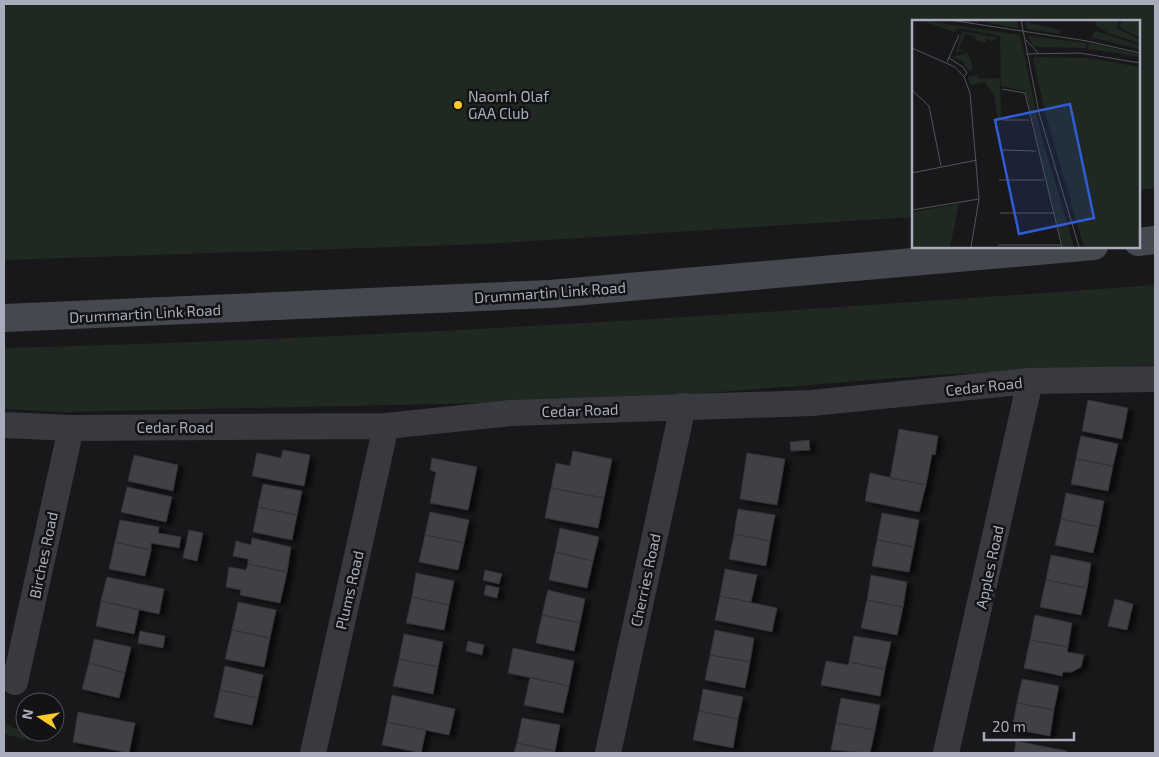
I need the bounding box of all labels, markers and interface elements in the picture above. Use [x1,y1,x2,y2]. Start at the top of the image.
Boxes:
inset map [912,20,1139,248]
place label: Naomh Olaf GAA Club [468,87,549,122]
marker: Naomh Olaf GAA Club [452,99,464,111]
street label: Drummartin Link Road [474,278,626,306]
street label: Drummartin Link Road [69,300,221,326]
street label: Cedar Road [945,373,1023,399]
street label: Cedar Road [541,400,619,420]
street label: Cedar Road [136,418,214,436]
street label: Birches Road [25,510,61,600]
street label: Apples Road [971,524,1007,610]
street label: Cherries Road [626,532,664,628]
street label: Plums Road [331,549,367,631]
north arrow [15,692,65,742]
text: N [17,707,36,721]
scale bar [984,710,1074,742]
text: 20 m [992,717,1026,735]

